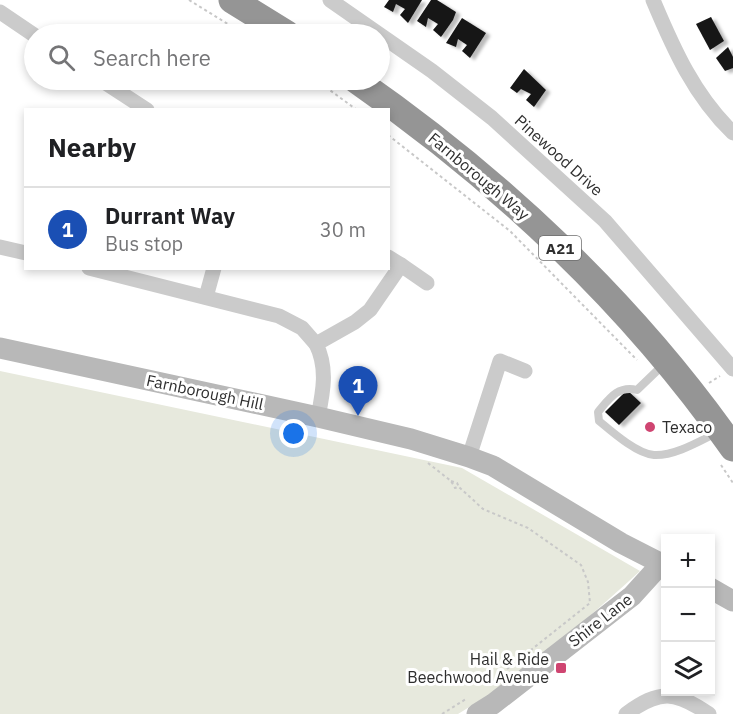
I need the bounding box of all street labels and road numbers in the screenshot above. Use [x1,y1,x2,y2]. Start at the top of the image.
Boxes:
street label: Pinewood Drive [511,110,607,200]
street label: Farnborough Way [424,128,534,224]
road number: A21 [539,236,581,260]
street label: Farnborough Hill [145,370,265,414]
street label: Shire Lane [564,589,636,651]

